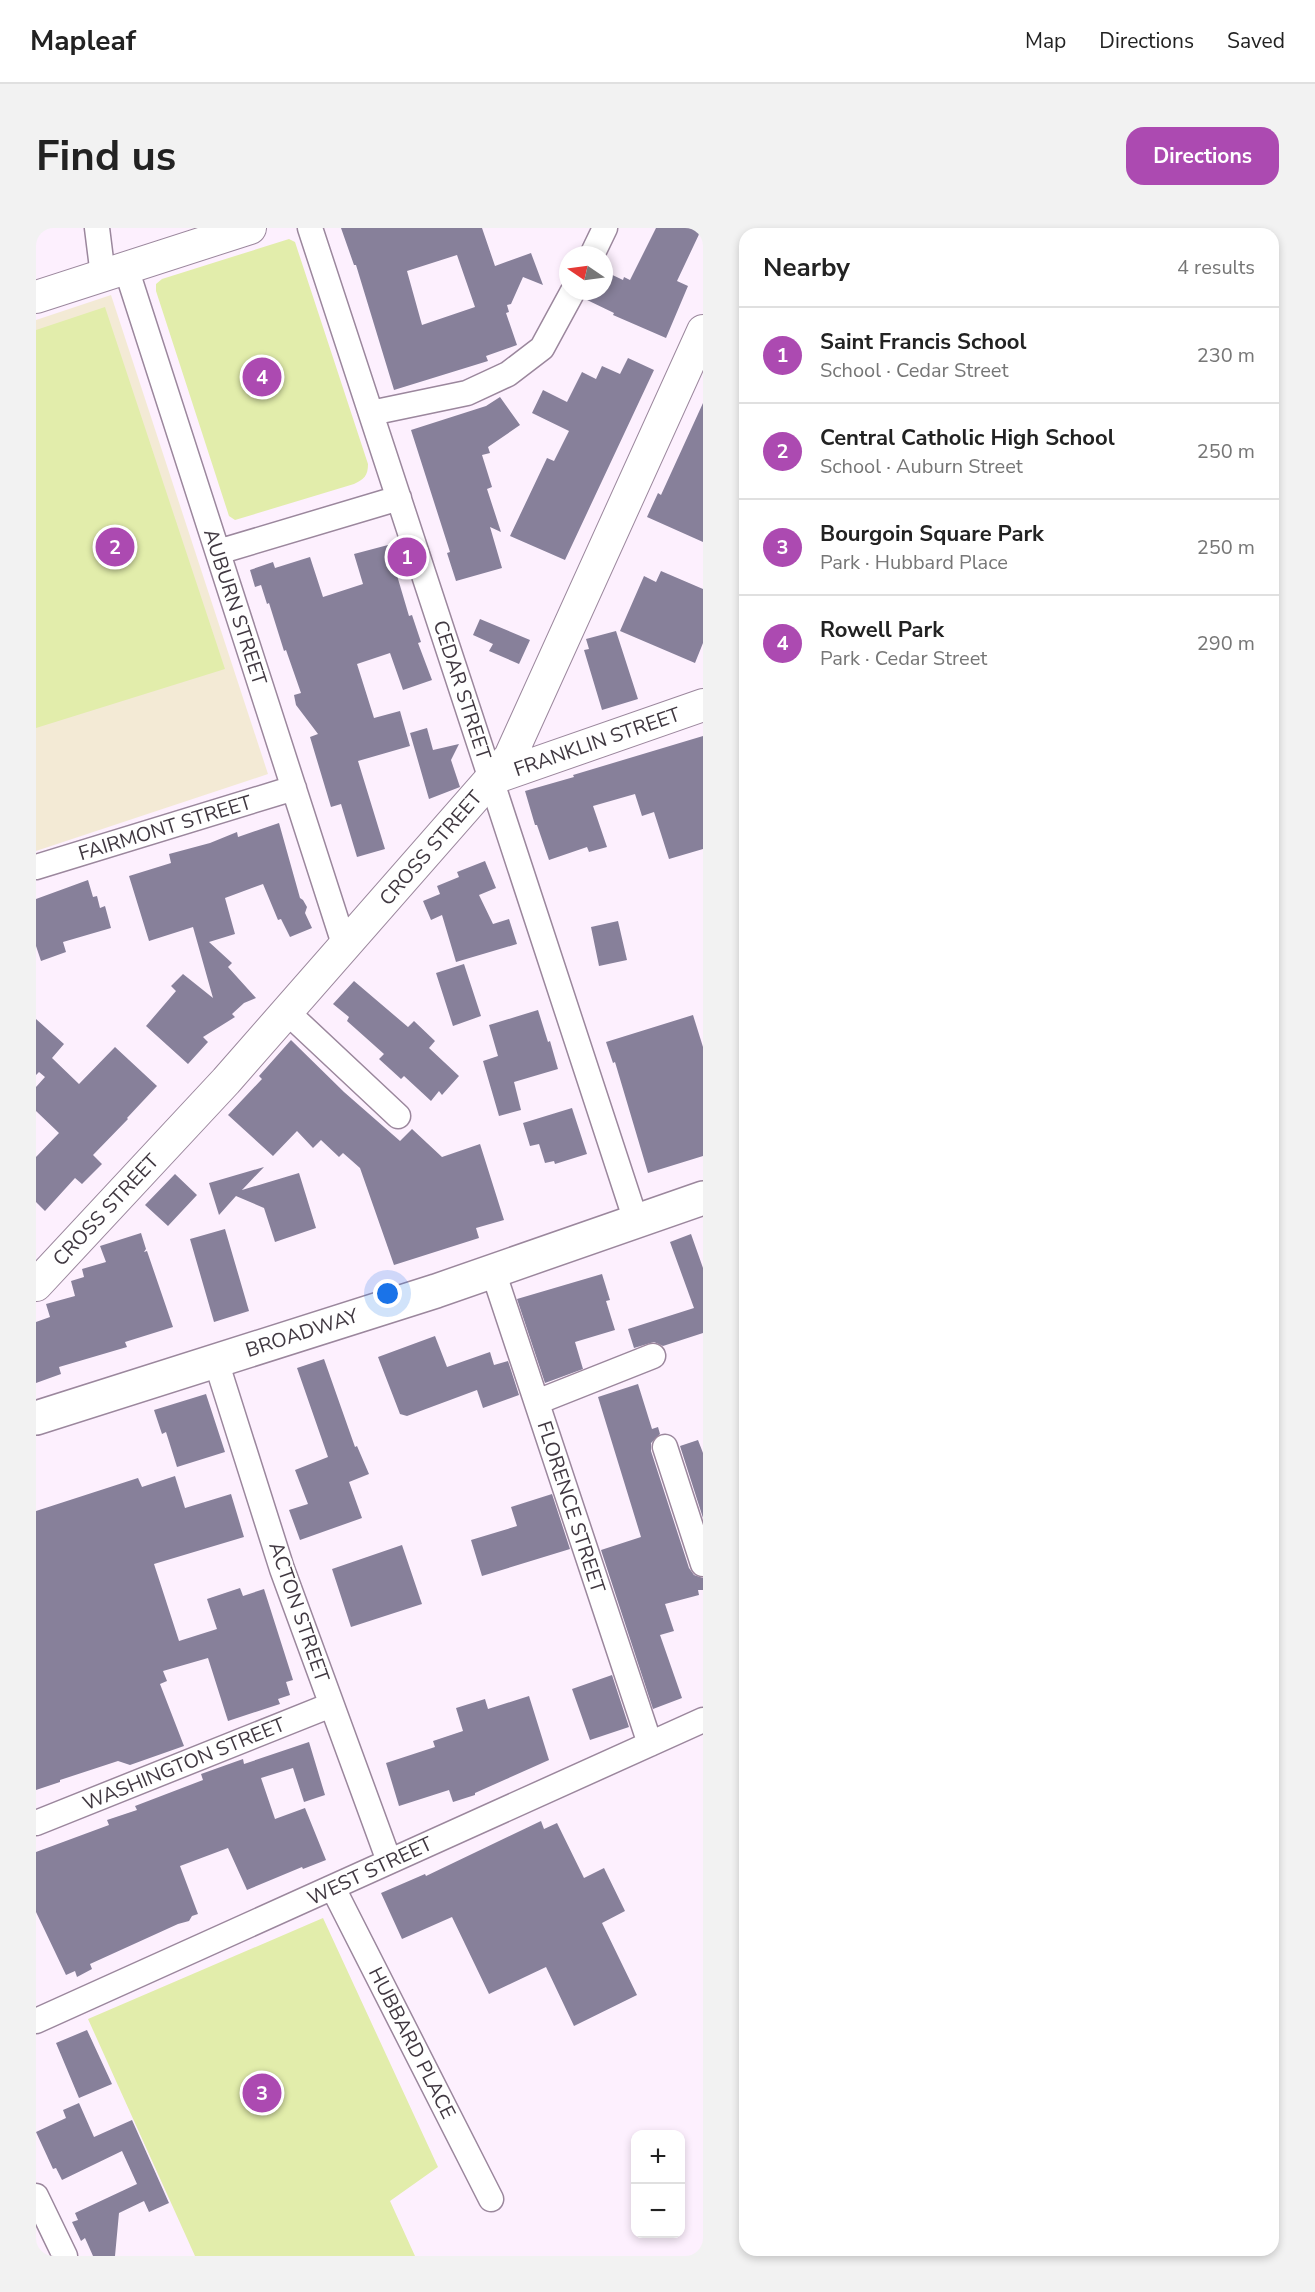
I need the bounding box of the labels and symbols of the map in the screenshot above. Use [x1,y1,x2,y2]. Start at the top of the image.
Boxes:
north arrow [559,246,613,300]
pin: 4 [242,354,282,400]
pin: 2 [96,524,134,570]
street label: AUBURN STREET [197,525,273,689]
pin: 1 [388,534,427,580]
street label: CEDAR STREET [427,617,497,763]
street label: FRANKLIN STREET [510,701,684,783]
street label: CROSS STREET [373,785,489,911]
street label: FAIRMONT STREET [75,789,255,867]
street label: CROSS STREET [47,1148,165,1272]
your location [373,1279,402,1308]
street label: BROADWAY [242,1302,363,1364]
street label: FLORENCE STREET [530,1418,612,1596]
street label: ACTON STREET [262,1538,336,1686]
street label: WASHINGTON STREET [79,1711,289,1817]
street label: WEST STREET [303,1830,437,1912]
street label: HUBBARD PLACE [362,1962,462,2124]
pin: 3 [242,2070,282,2116]

